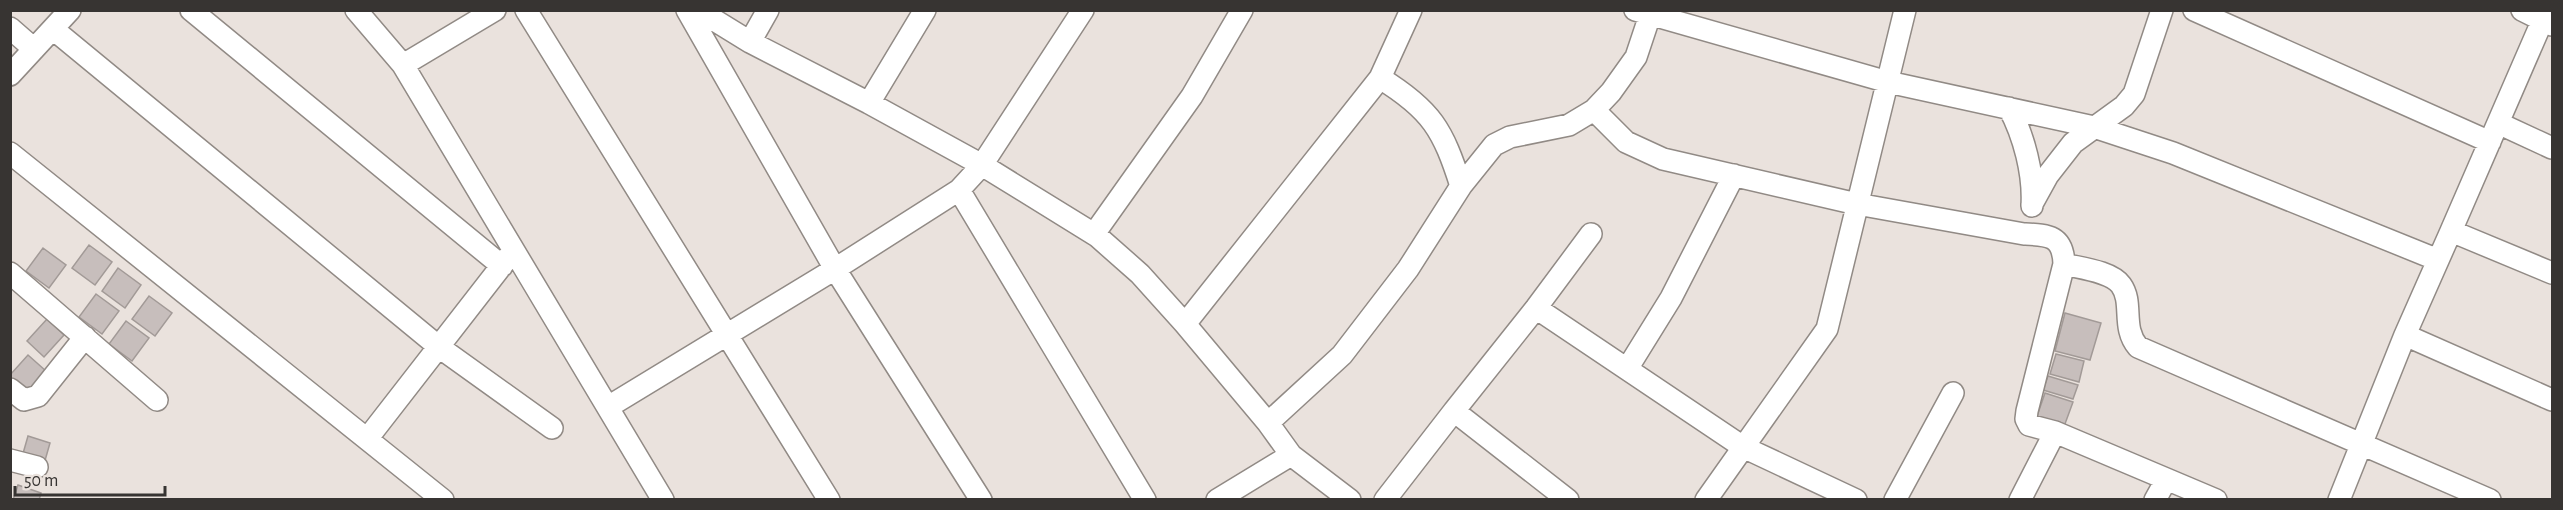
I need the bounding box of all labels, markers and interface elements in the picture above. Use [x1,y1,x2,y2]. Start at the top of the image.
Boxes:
scale bar [15,459,165,497]
text: 50 m [24,472,58,490]

